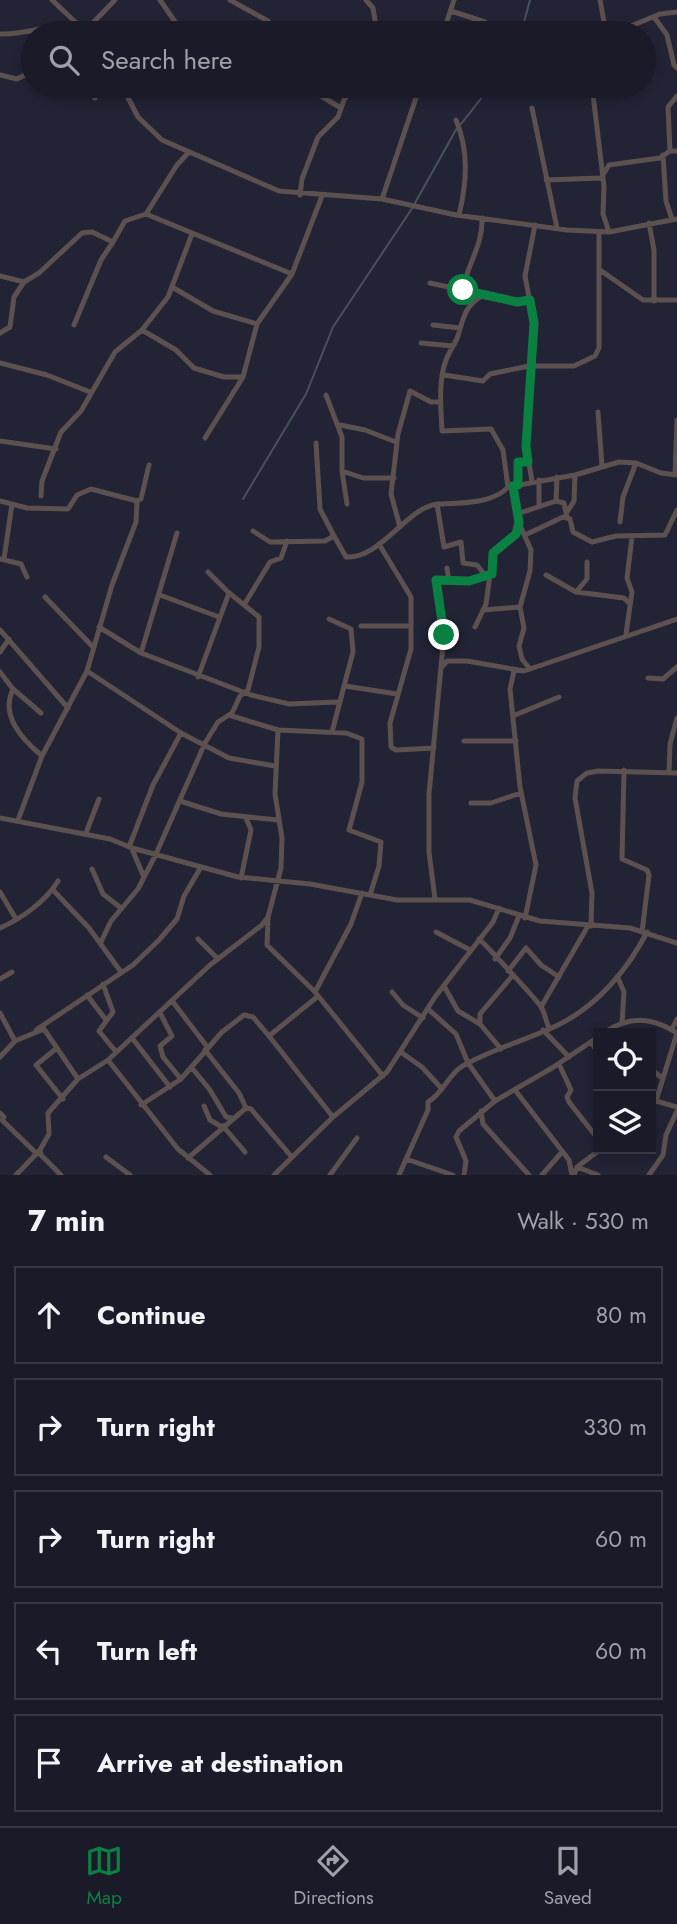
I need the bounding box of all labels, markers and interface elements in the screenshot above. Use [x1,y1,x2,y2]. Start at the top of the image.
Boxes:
search box [21,21,656,98]
icon: search [45,41,83,79]
text: Search here [101,41,233,79]
route start [447,274,478,305]
route end [428,619,459,650]
map controls [593,1028,656,1154]
button: locate [593,1028,656,1091]
button: layers [593,1091,656,1154]
text: 7 min [28,1199,105,1242]
text: Walk · 530 m [517,1204,649,1238]
icon: ahead [30,1296,68,1334]
text: Continue [97,1296,206,1334]
text: 80 m [596,1298,647,1332]
icon: right [30,1408,68,1446]
text: Turn right [97,1408,215,1446]
text: 330 m [583,1410,647,1444]
icon: right [30,1520,68,1558]
text: Turn right [97,1520,215,1558]
text: 60 m [595,1522,647,1556]
icon: left [30,1632,68,1670]
text: Turn left [97,1632,197,1670]
text: 60 m [595,1634,647,1668]
icon: arrive [30,1744,68,1782]
text: Arrive at destination [97,1744,344,1782]
tab: Map [85,1842,123,1911]
tab: Directions [293,1842,374,1911]
tab: Saved [544,1842,592,1911]

